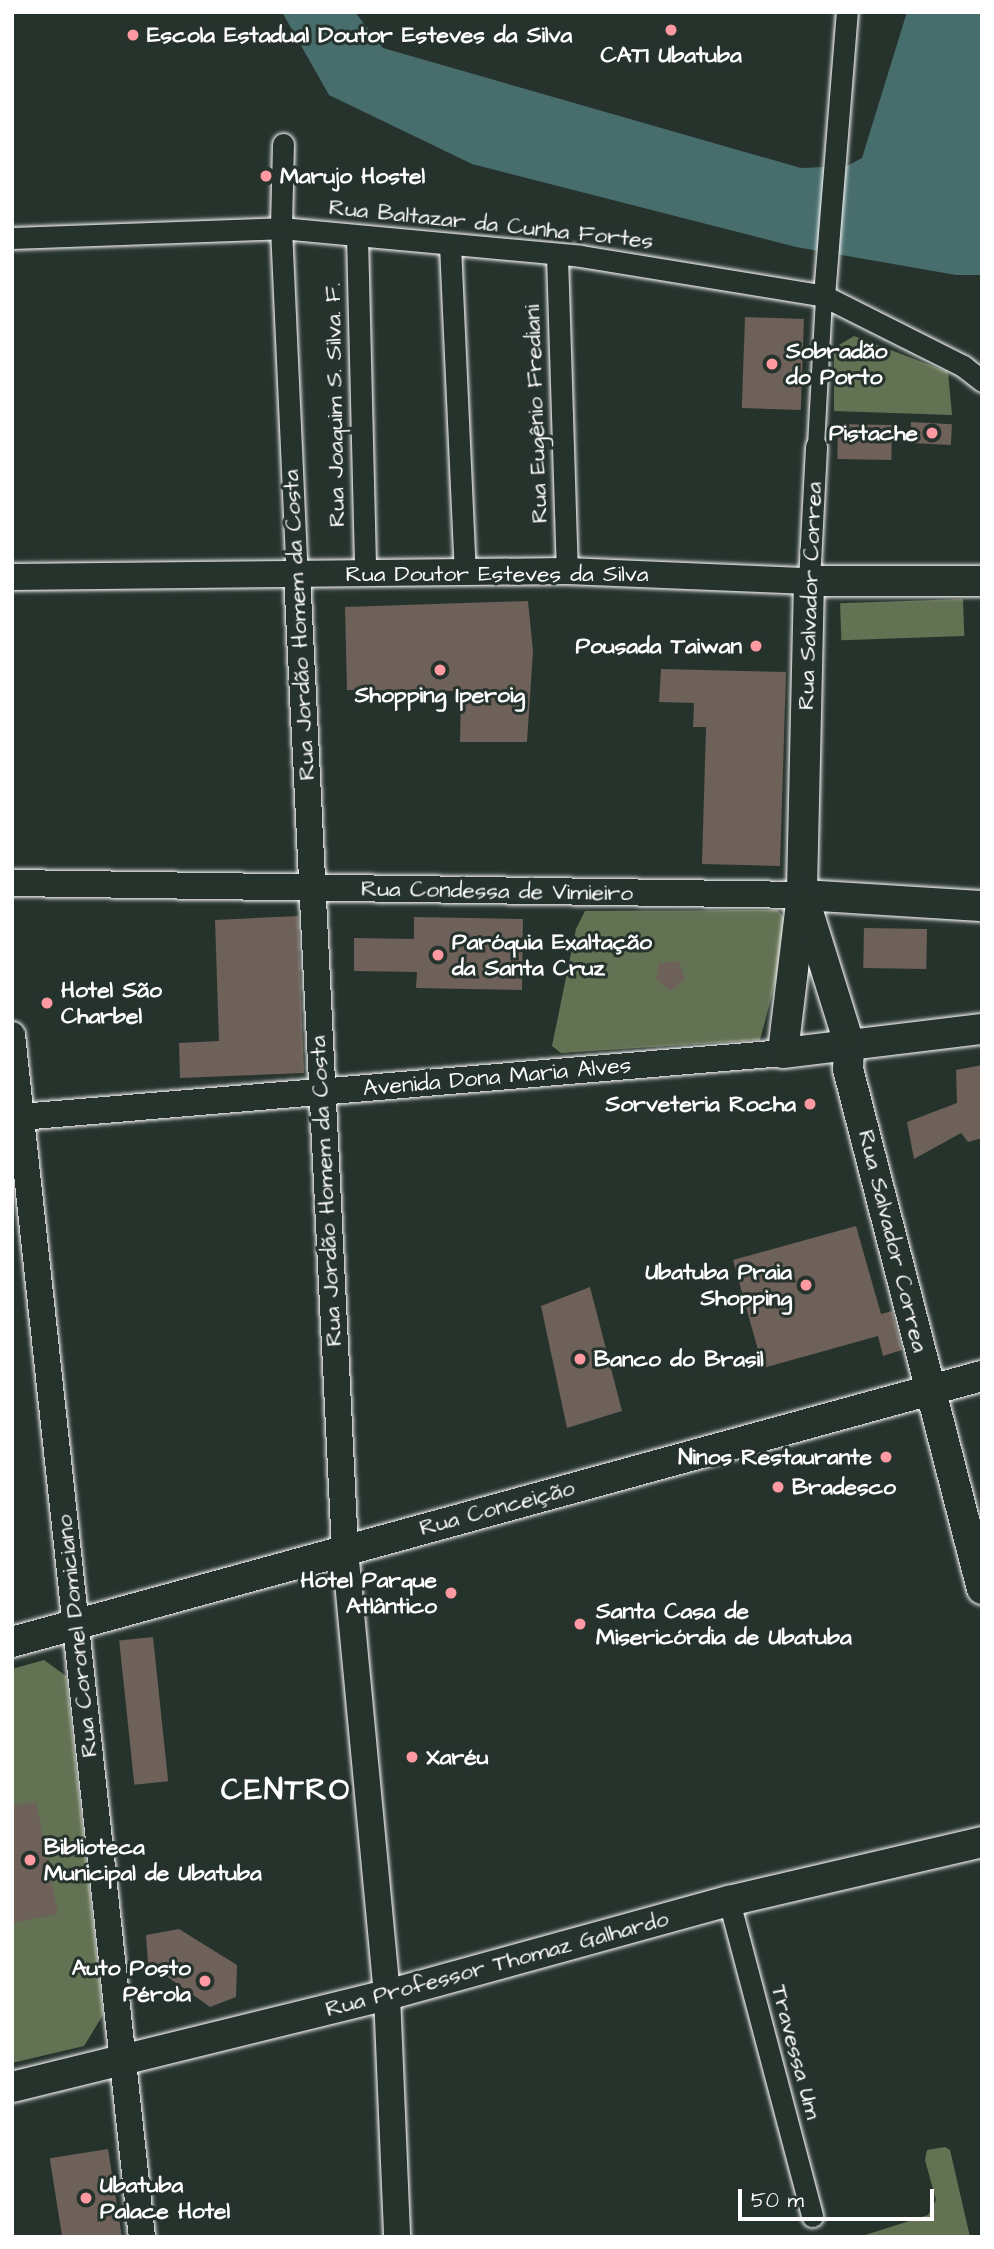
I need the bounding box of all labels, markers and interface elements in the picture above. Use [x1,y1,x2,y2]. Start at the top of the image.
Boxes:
place label: Escola Estadual Doutor Esteves da Silva [147,21,572,49]
marker: CATI Ubatuba [663,22,679,38]
marker: Escola Estadual Doutor Esteves da Silva [125,27,141,43]
place label: CATI Ubatuba [600,41,742,69]
place label: Marujo Hostel [280,162,425,190]
marker: Marujo Hostel [258,168,274,184]
street label: Rua Baltazar da Cunha Fortes [327,193,655,255]
street label: Rua Joaquim S. Silva. F. [319,283,351,527]
street label: Rua Eugênio Frediani [518,304,554,524]
place label: Sobradão do Porto [786,337,887,391]
marker: Sobradão do Porto [764,356,780,372]
place label: Pistache [829,419,918,447]
marker: Pistache [924,425,940,441]
street label: Rua Jordão Homem da Costa [277,469,321,781]
street label: Rua Salvador Correa [792,482,828,710]
street label: Rua Doutor Esteves da Silva [346,560,648,588]
place label: Pousada Taiwan [575,632,742,660]
marker: Pousada Taiwan [748,638,764,654]
marker: Shopping Iperoig [432,662,448,678]
place label: Shopping Iperoig [355,681,525,709]
street label: Rua Condessa de Vimieiro [361,875,633,907]
place label: Paróquia Exaltação da Santa Cruz [452,928,652,982]
marker: Paróquia Exaltação da Santa Cruz [430,947,446,963]
place label: Hotel São Charbel [61,976,162,1030]
marker: Hotel São Charbel [39,995,55,1011]
street label: Rua Jordão Homem da Costa [304,1035,348,1347]
street label: Avenida Dona Maria Alves [362,1052,632,1102]
place label: Sorveteria Rocha [605,1090,796,1118]
marker: Sorveteria Rocha [802,1096,818,1112]
street label: Rua Salvador Correa [852,1127,934,1355]
place label: Ubatuba Praia Shopping [645,1258,792,1312]
marker: Ubatuba Praia Shopping [798,1277,814,1293]
place label: Banco do Brasil [594,1345,764,1373]
marker: Banco do Brasil [572,1351,588,1367]
place label: Ninos Restaurante [678,1443,872,1471]
marker: Ninos Restaurante [878,1449,894,1465]
place label: Bradesco [792,1473,896,1501]
street label: Rua Conceição [416,1474,578,1542]
marker: Bradesco [770,1479,786,1495]
street label: Rua Coronel Domiciano [51,1513,103,1759]
place label: Hotel Parque Atlântico [301,1566,437,1620]
marker: Hotel Parque Atlântico [443,1585,459,1601]
place label: Santa Casa de Misericórdia de Ubatuba [596,1597,852,1651]
marker: Santa Casa de Misericórdia de Ubatuba [570,1614,590,1634]
place label: Xaréu [426,1743,488,1771]
marker: Xaréu [404,1749,420,1765]
district label: CENTRO [222,1772,350,1808]
place label: Biblioteca Municipal de Ubatuba [44,1833,262,1887]
marker: Biblioteca Municipal de Ubatuba [22,1852,38,1868]
street label: Rua Professor Thomaz Galhardo [322,1905,672,2023]
place label: Auto Posto Pérola [72,1954,191,2008]
marker: Auto Posto Pérola [197,1973,213,1989]
street label: Travessa Um [765,1982,827,2122]
place label: Ubatuba Palace Hotel [100,2171,230,2225]
scale bar [742,2176,938,2220]
text: 50 m [751,2186,804,2215]
marker: Ubatuba Palace Hotel [78,2190,94,2206]

